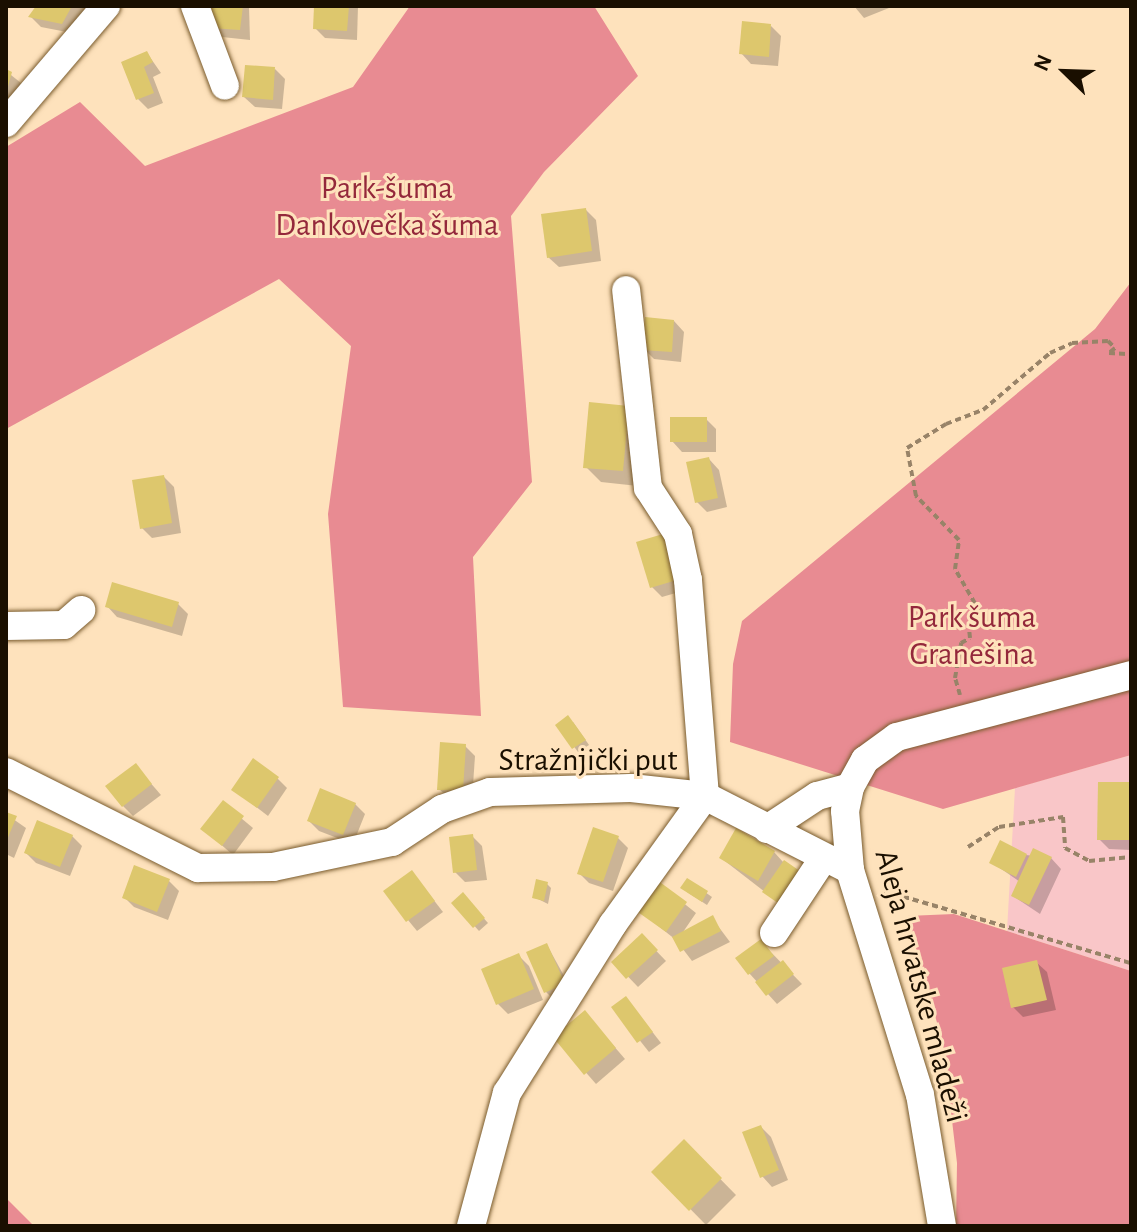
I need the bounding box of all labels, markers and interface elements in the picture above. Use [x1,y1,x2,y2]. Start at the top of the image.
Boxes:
north arrow [1025,32,1105,112]
text: N [1030,51,1056,74]
park label: Park-šuma Dankovečka šuma [275,170,499,245]
park label: Park šuma Granešina [908,599,1036,674]
street label: Stražnjički put [499,741,677,779]
street label: Aleja hrvatske mladeži [866,845,976,1127]

